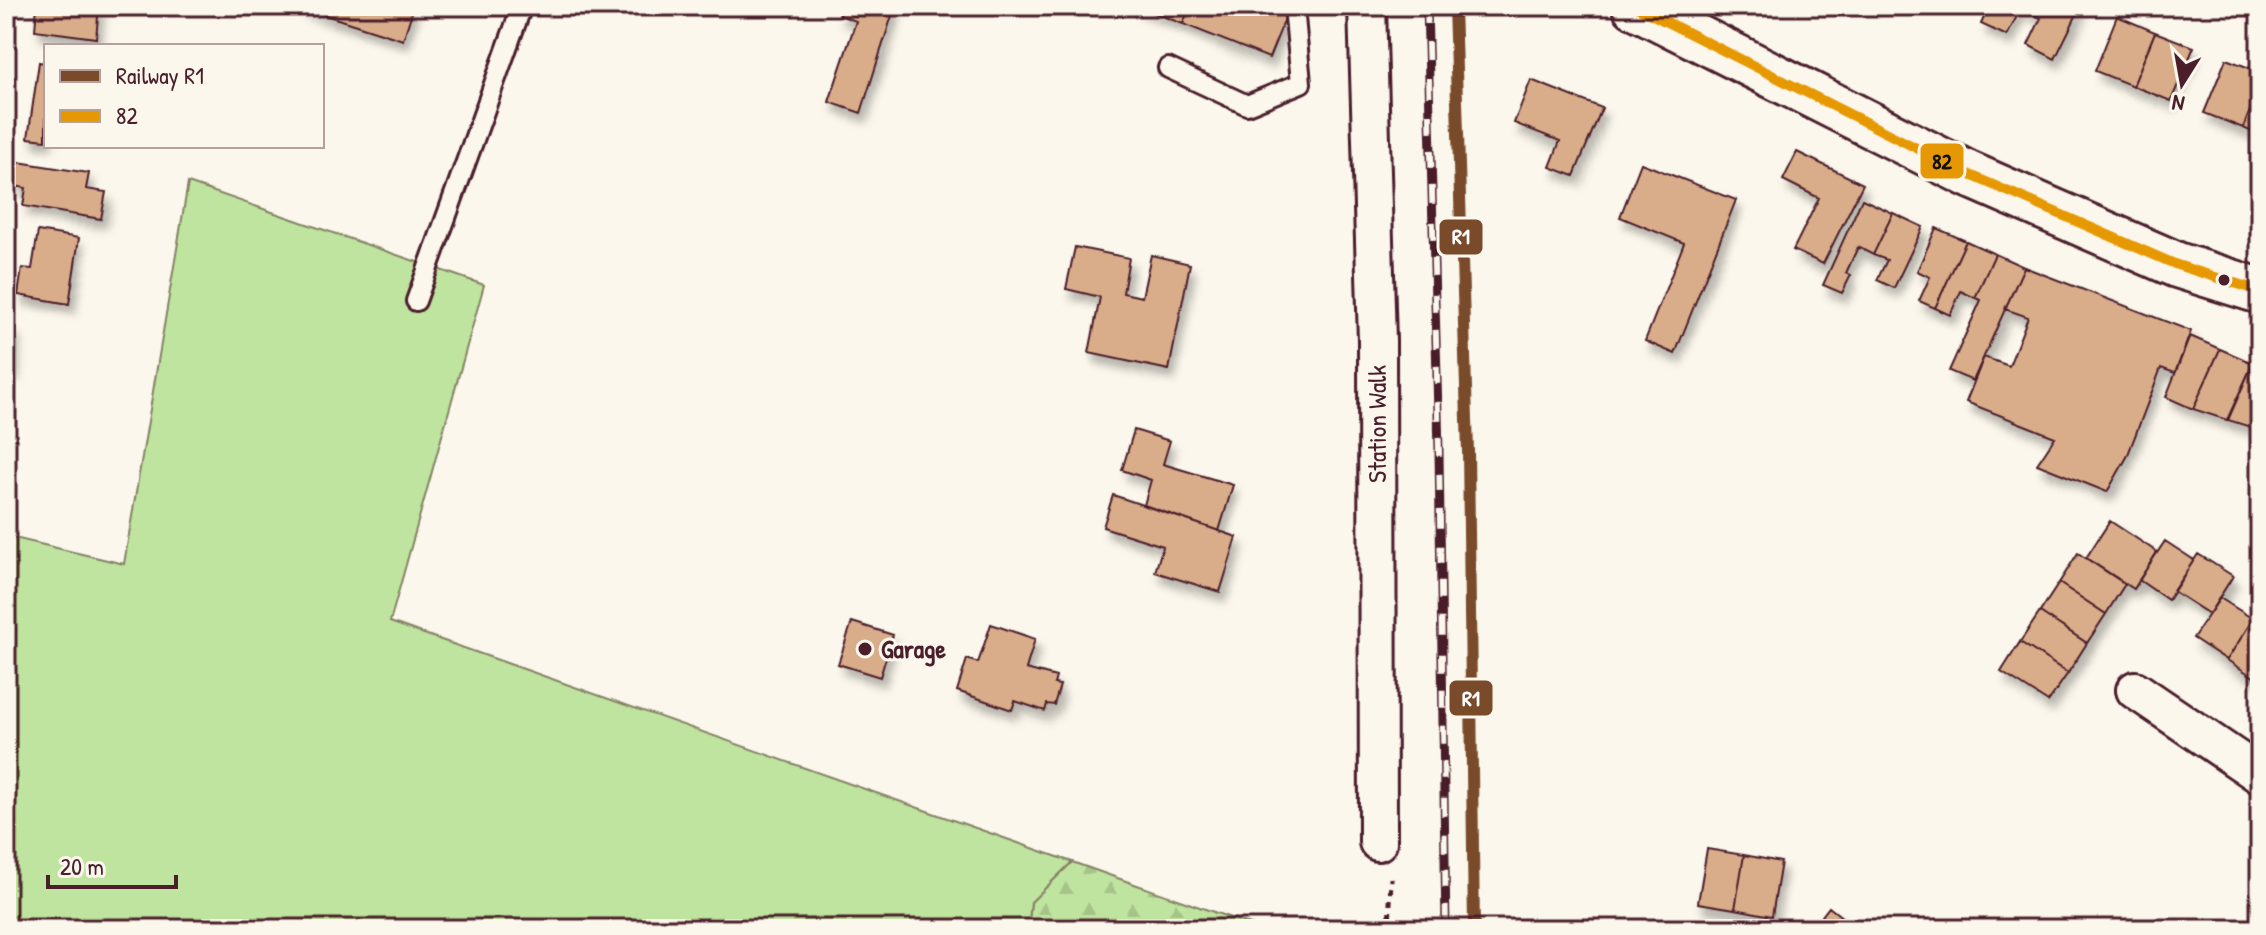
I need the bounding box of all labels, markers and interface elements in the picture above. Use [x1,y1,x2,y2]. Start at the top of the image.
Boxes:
legend [44,44,324,148]
north arrow [2142,44,2222,124]
text: Railway R1 [116,59,204,91]
text: N [2169,88,2187,119]
text: 82 [116,99,138,131]
line badge: 82 [1919,142,1965,180]
text: 82 [1932,146,1953,176]
line badge: R1 [1438,218,1484,256]
text: R1 [1452,221,1470,251]
unlabelled marker [2216,272,2232,288]
street label: Station Walk [1359,365,1394,483]
place label: Garage [881,631,946,667]
marker: Garage [856,640,874,658]
line badge: R1 [1448,679,1494,717]
text: R1 [1462,683,1480,713]
scale bar [48,839,176,889]
text: 20 m [60,850,104,882]

